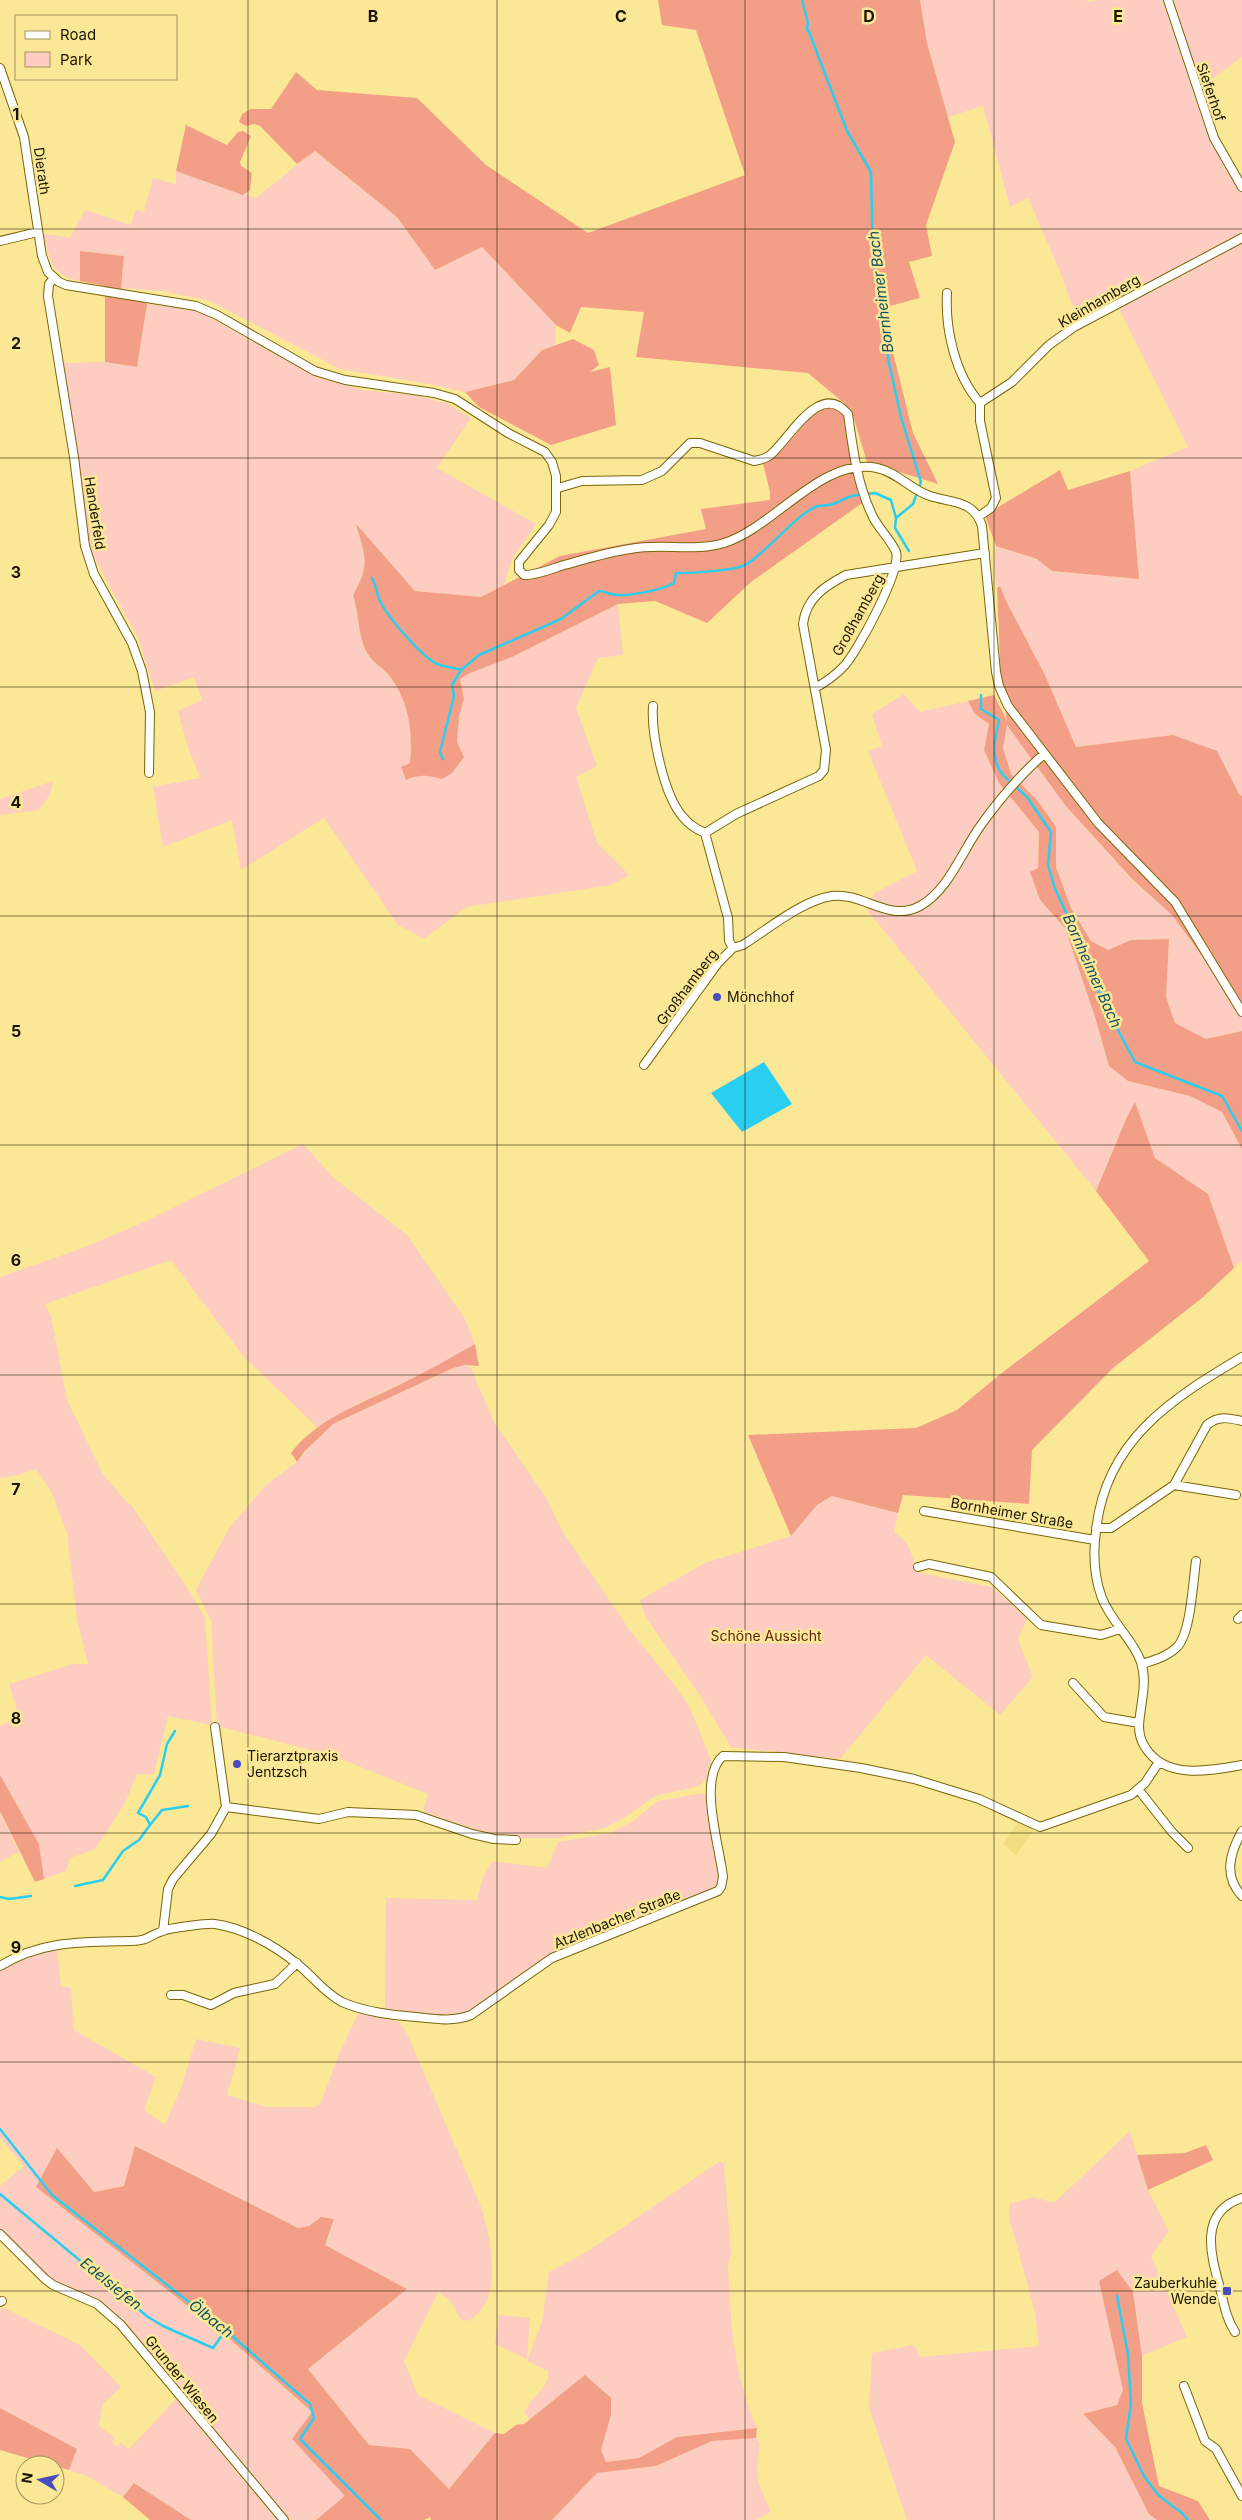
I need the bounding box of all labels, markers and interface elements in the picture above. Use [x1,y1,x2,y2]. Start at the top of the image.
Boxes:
text: B [368,6,378,26]
text: C [615,6,627,26]
text: D [863,6,875,26]
text: E [1113,6,1123,26]
legend [15,15,178,80]
text: Road [60,25,96,44]
text: Park [60,50,93,69]
street label: Sieferhof [1194,60,1229,123]
text: 1 [13,104,19,124]
street label: Dierath [31,146,54,196]
water label: Bornheimer Bach [864,230,897,354]
street label: Kleinhamberg [1055,270,1143,331]
text: 2 [11,333,21,353]
street label: Handerfeld [81,475,110,551]
text: 3 [11,562,21,582]
street label: Großhamberg [828,571,887,659]
text: 4 [11,792,22,812]
water label: Bornheimer Bach [1059,911,1126,1031]
street label: Großhamberg [652,945,721,1028]
place label: Mönchhof [727,988,794,1005]
marker: Mönchhof [711,991,723,1003]
text: 5 [11,1021,21,1041]
text: 6 [11,1250,21,1270]
text: 7 [11,1479,21,1499]
street label: Bornheimer Straße [949,1493,1075,1532]
park label: Schöne Aussicht [711,1627,822,1644]
text: 8 [11,1708,21,1728]
place label: Tierarztpraxis Jentzsch [247,1747,338,1780]
marker: Tierarztpraxis Jentzsch [231,1758,243,1770]
street label: Atzlenbacher Straße [551,1885,683,1952]
text: 9 [11,1937,21,1957]
water label: Edelsiefen [77,2253,146,2314]
place label: Zauberkuhle Wende [1134,2274,1217,2307]
marker: Zauberkuhle Wende [1221,2285,1233,2297]
water label: Ölbach [185,2295,237,2342]
street label: Grunder Wiesen [142,2332,223,2426]
north arrow [15,2455,65,2505]
text: N [17,2471,36,2484]

